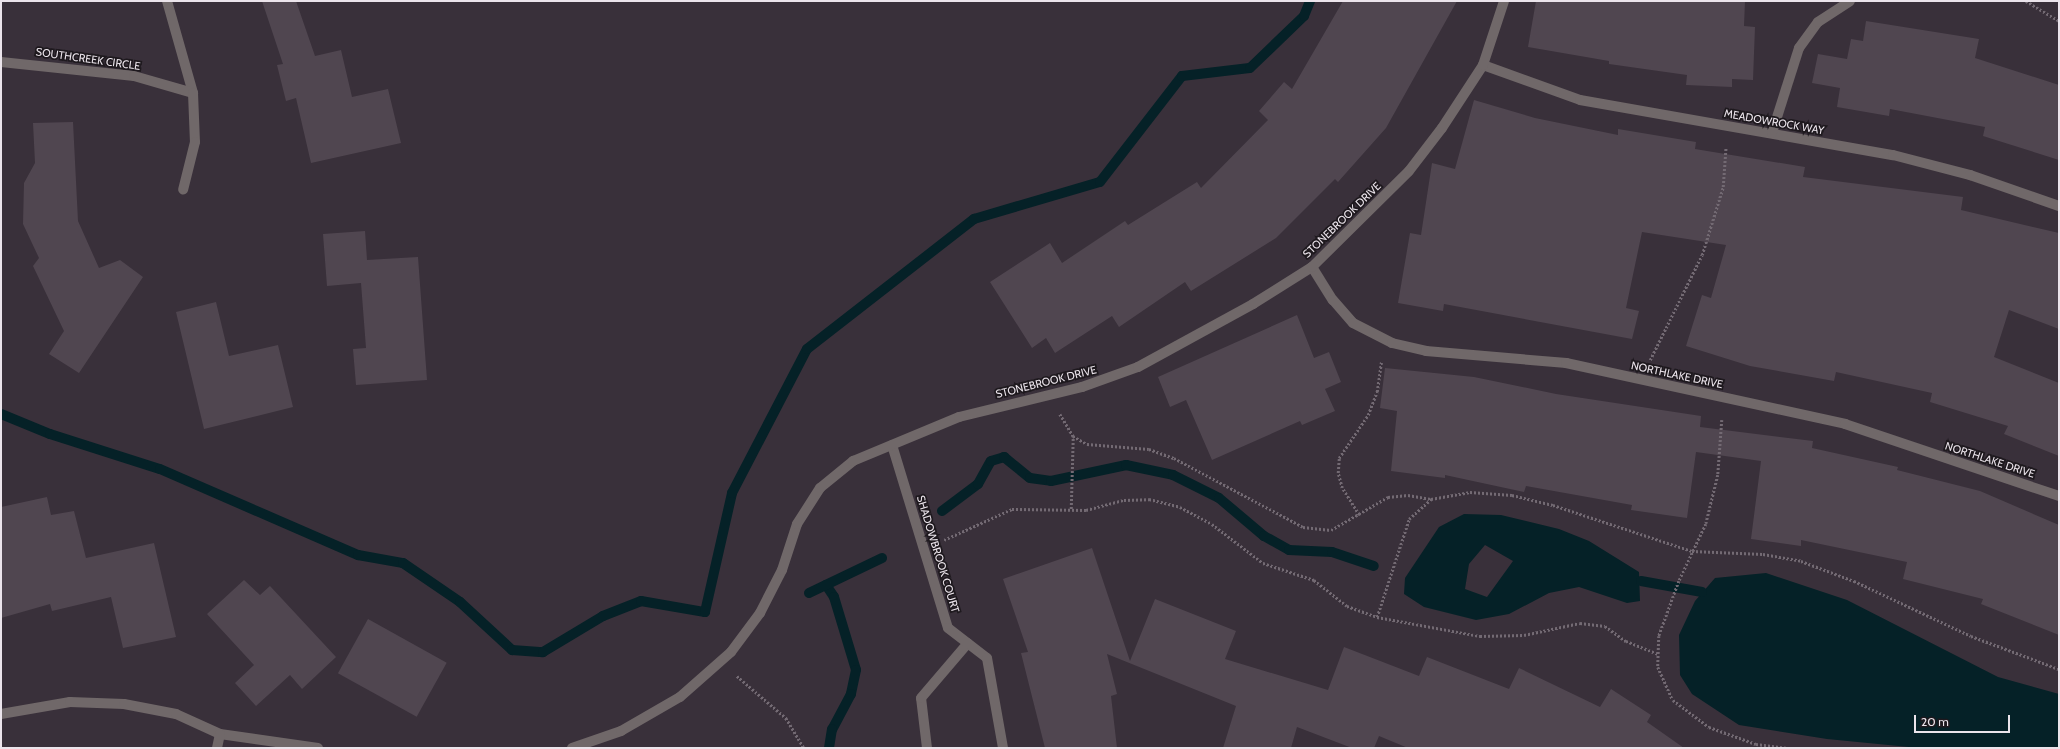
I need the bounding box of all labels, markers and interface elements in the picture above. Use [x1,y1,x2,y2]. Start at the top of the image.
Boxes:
street label: SOUTHCREEK CIRCLE [35,45,141,73]
street label: MEADOWROCK WAY [1723,107,1825,137]
street label: STONEBROOK DRIVE [1300,179,1384,261]
street label: NORTHLAKE DRIVE [1630,359,1724,391]
street label: STONEBROOK DRIVE [994,363,1098,401]
street label: NORTHLAKE DRIVE [1943,439,2037,481]
street label: SHADOWBROOK COURT [914,494,962,614]
scale bar [1916,707,2012,733]
text: 20 m [1921,714,1949,729]

